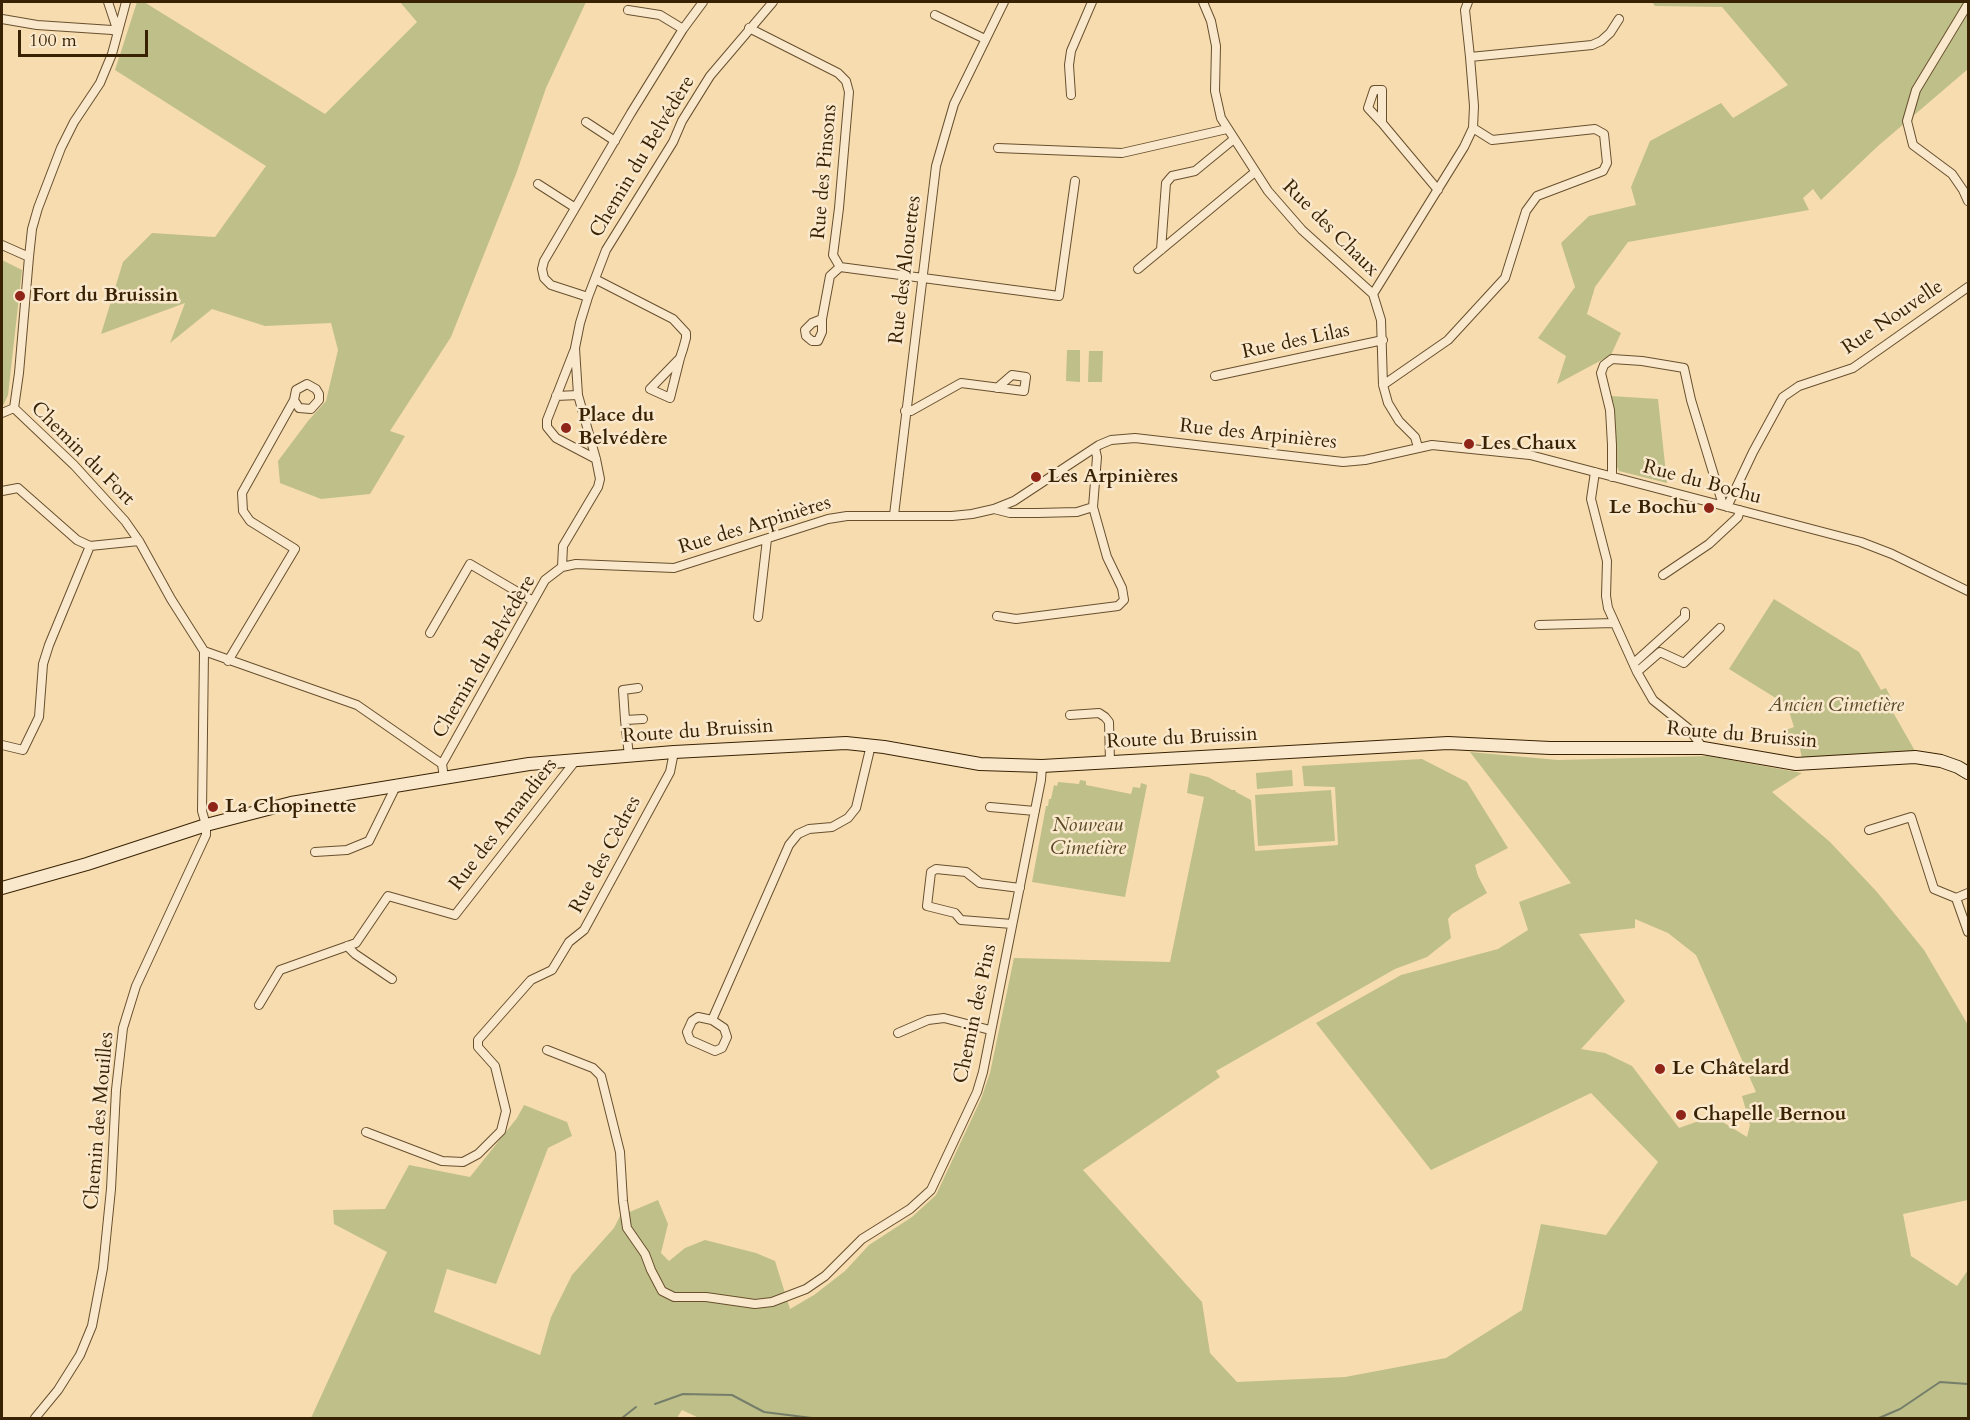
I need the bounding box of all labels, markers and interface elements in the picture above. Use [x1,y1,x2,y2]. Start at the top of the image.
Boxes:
scale bar [21,18,152,56]
text: 100 m [29,28,77,53]
street label: Chemin du Belvédère [585,72,701,242]
street label: Rue des Pinsons [807,103,843,241]
street label: Rue des Chaux [1277,176,1383,282]
street label: Rue des Alouettes [885,194,927,346]
street label: Rue Nouvelle [1838,275,1948,361]
place label: Fort du Bruissin [32,284,178,308]
marker: Fort du Bruissin [13,289,27,303]
street label: Rue des Lilas [1240,319,1352,365]
street label: Chemin du Fort [25,397,139,511]
place label: Place du Belvédère [578,404,668,451]
street label: Rue des Arpinières [1178,415,1338,455]
marker: Place du Belvédère [559,421,573,435]
place label: Les Chaux [1481,432,1577,456]
marker: Les Chaux [1462,437,1476,451]
street label: Rue du Bochu [1640,456,1764,510]
place label: Les Arpinières [1048,465,1178,489]
marker: Les Arpinières [1029,470,1043,484]
street label: Rue des Arpinières [676,491,834,561]
place label: Le Bochu [1609,496,1697,520]
marker: Le Bochu [1702,501,1716,515]
street label: Chemin du Belvédère [428,571,542,743]
park label: Ancien Cimetière [1768,694,1904,718]
street label: Route du Bruissin [622,715,774,749]
street label: Route du Bruissin [1666,717,1818,755]
street label: Route du Bruissin [1106,723,1258,755]
street label: Rue des Amandiers [445,754,563,896]
street label: Rue des Cèdres [565,792,647,918]
place label: La Chopinette [225,795,357,819]
marker: La Chopinette [206,800,220,814]
park label: Nouveau Cimetière [1050,814,1126,861]
street label: Chemin des Pins [950,942,1002,1086]
street label: Chemin des Mouilles [80,1031,120,1211]
place label: Le Châtelard [1672,1057,1789,1081]
marker: Le Châtelard [1653,1062,1667,1076]
place label: Chapelle Bernou [1693,1103,1846,1127]
marker: Chapelle Bernou [1674,1108,1688,1122]

